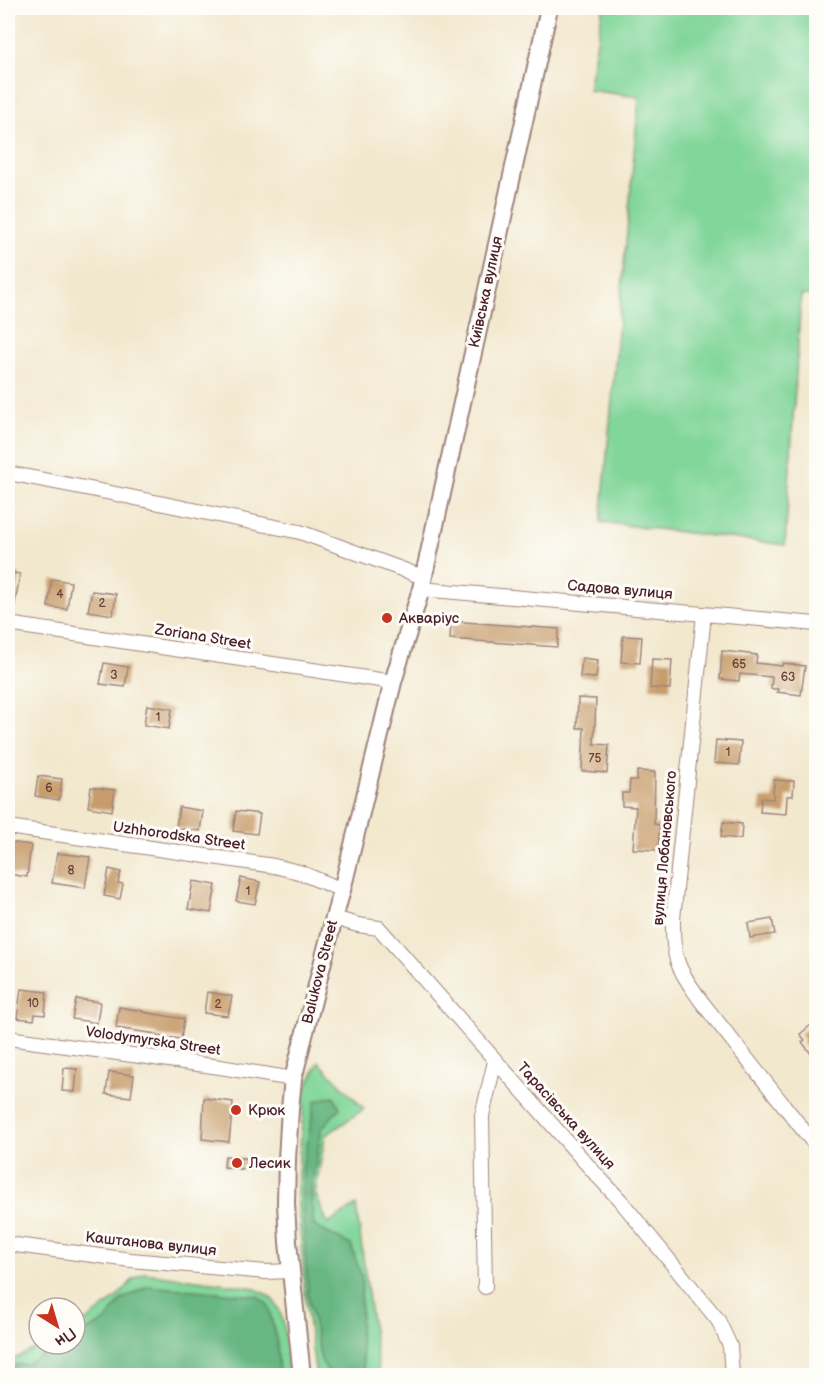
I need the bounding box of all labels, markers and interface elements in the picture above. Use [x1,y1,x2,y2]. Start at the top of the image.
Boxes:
street label: Київська вулиця [465,234,507,350]
street label: Садова вулиця [567,576,673,604]
house number: 4 [56,587,64,602]
house number: 2 [98,596,106,611]
place label: Акваріус [398,609,460,628]
marker: Акваріус [380,611,394,625]
street label: Zoriana Street [153,620,253,654]
house number: 65 [732,657,746,672]
house number: 3 [110,668,118,683]
house number: 63 [781,670,795,685]
house number: 1 [156,710,160,725]
house number: 1 [726,745,730,760]
house number: 75 [589,751,602,766]
street label: вулиця Лобановського [649,770,681,926]
house number: 6 [45,781,53,796]
street label: Uzhhorodska Street [112,817,247,855]
house number: 8 [68,863,75,878]
house number: 1 [246,884,250,899]
street label: Balukova Street [298,918,342,1026]
house number: 10 [27,996,39,1011]
house number: 2 [214,997,222,1012]
street label: Volodymyrska Street [84,1022,222,1060]
street label: Тарасівська вулиця [513,1058,619,1174]
place label: Крюк [248,1101,285,1120]
marker: Крюк [229,1103,243,1117]
place label: Лесик [248,1154,291,1173]
marker: Лесик [230,1156,244,1170]
street label: Каштанова вулиця [85,1228,217,1260]
north arrow [27,1296,87,1356]
text: Пн [51,1323,79,1351]

